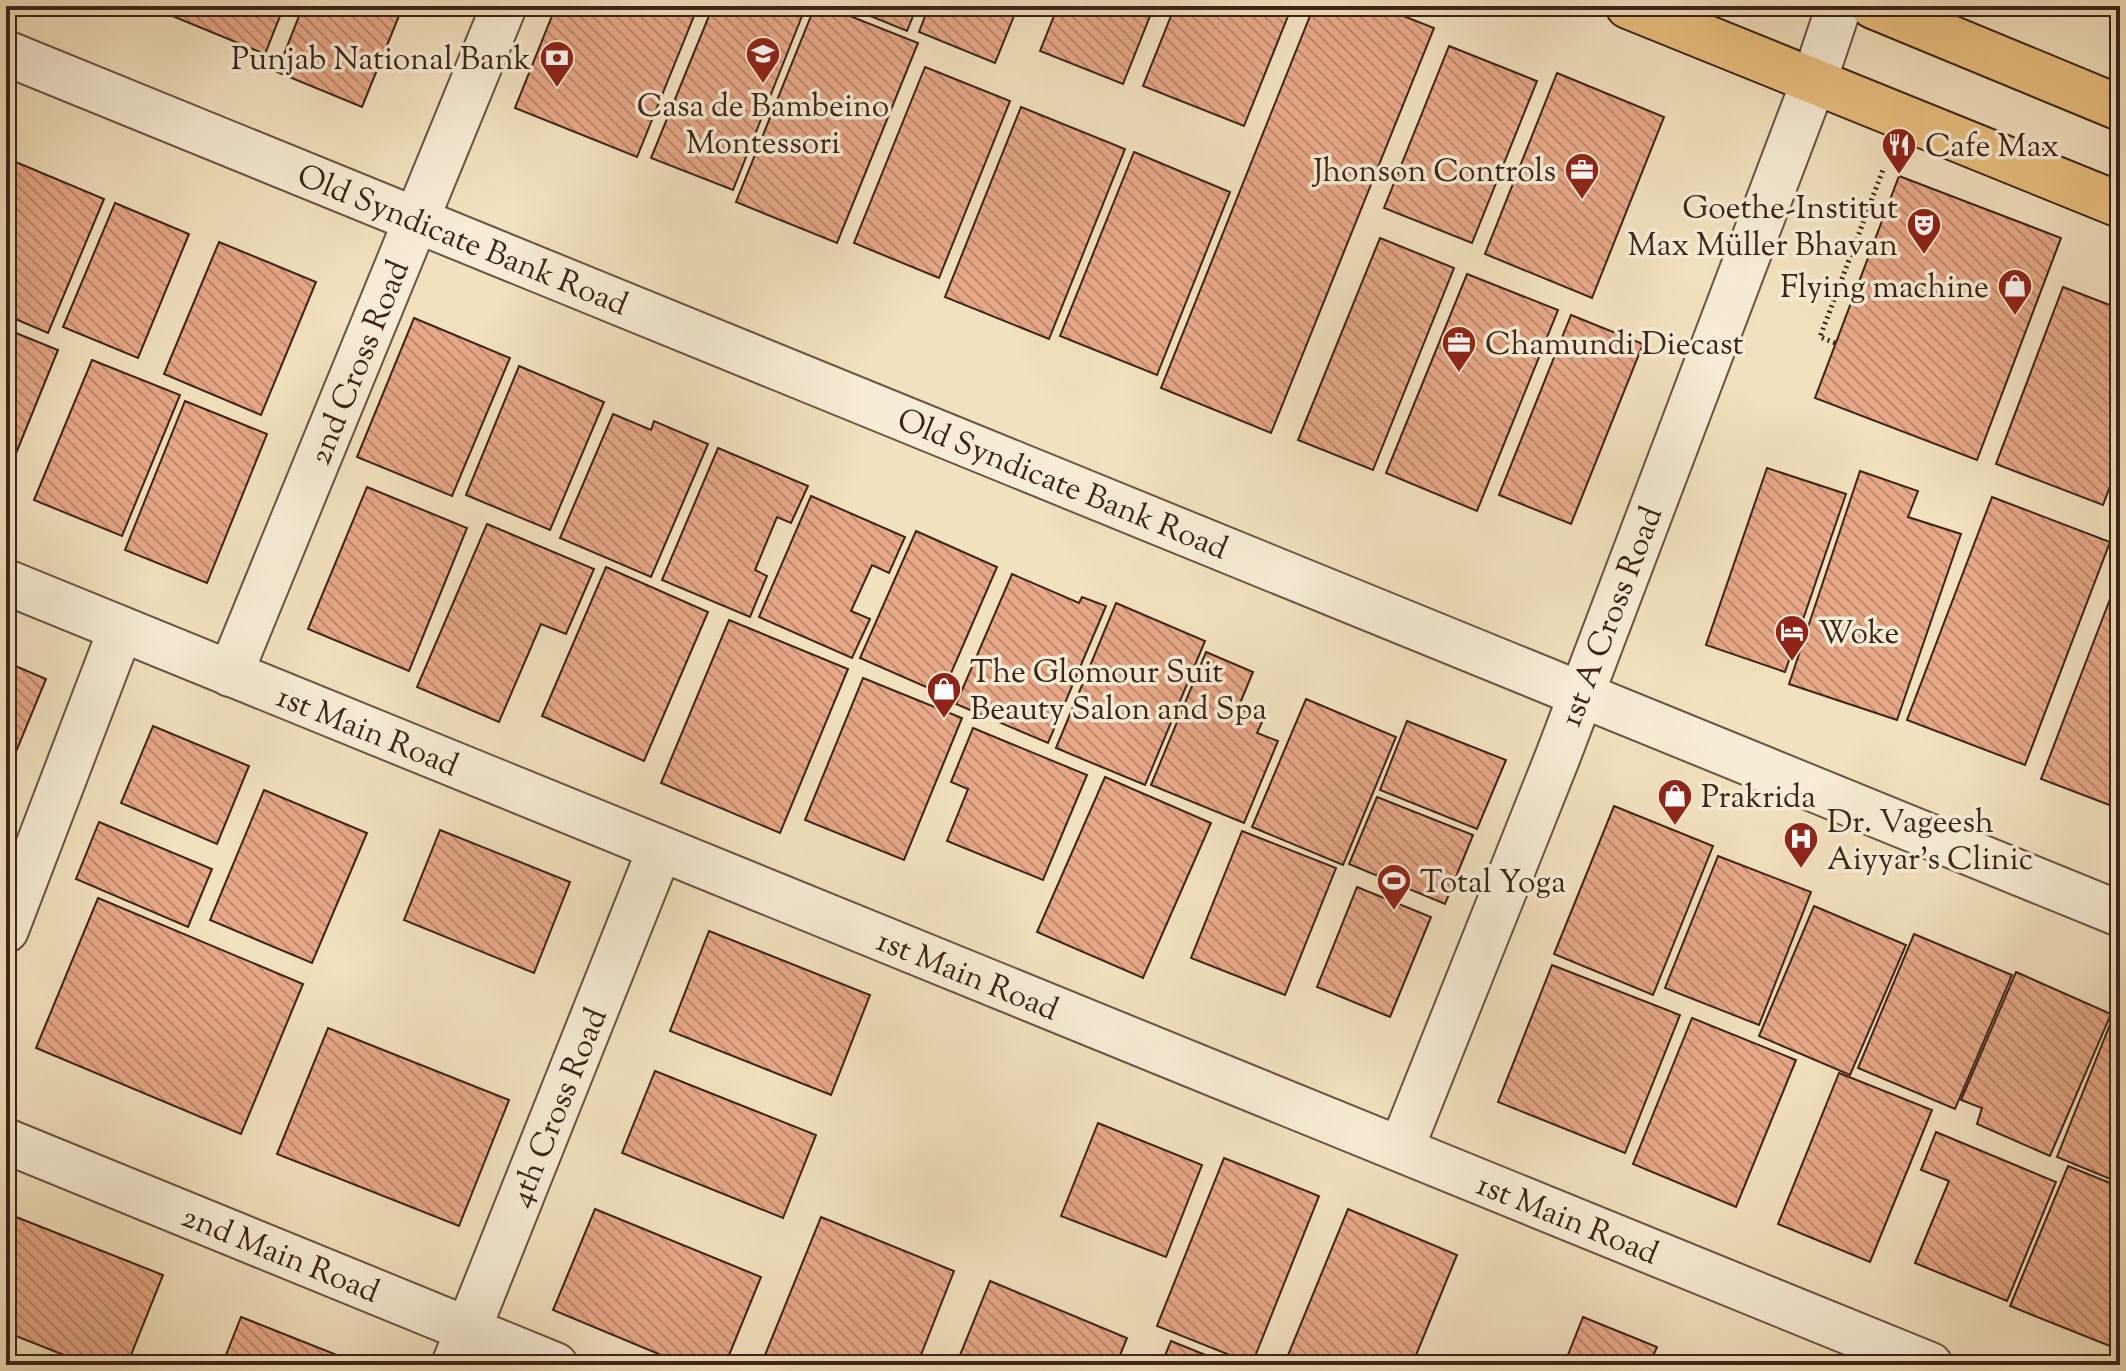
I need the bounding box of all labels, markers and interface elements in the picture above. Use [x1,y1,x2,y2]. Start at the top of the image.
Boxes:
school or university icon: Casa de Bambeino Montessori [744,35,782,85]
place label: Punjab National Bank [231,38,531,84]
bank icon: Punjab National Bank [538,39,576,89]
place label: Casa de Bambeino Montessori [637,85,889,168]
place label: Cafe Max [1925,125,2059,171]
restaurant icon: Cafe Max [1880,126,1918,176]
place label: Jhonson Controls [1311,150,1556,196]
office icon: Jhonson Controls [1563,151,1601,201]
street label: Old Syndicate Bank Road [290,154,634,329]
place label: Goethe-Institut Max Müller Bhavan [1627,187,1898,270]
theatre icon: Goethe-Institut Max Müller Bhavan [1905,206,1943,256]
street label: 2nd Cross Road [299,254,423,472]
place label: Flying machine [1780,266,1989,312]
shop icon: Flying machine [1996,267,2034,317]
place label: Chamundi Diecast [1485,323,1743,369]
office icon: Chamundi Diecast [1440,324,1478,374]
street label: Old Syndicate Bank Road [890,398,1234,573]
street label: 1st A Cross Road [1550,500,1676,734]
place label: Woke [1818,612,1900,658]
hotel icon: Woke [1773,613,1811,663]
place label: The Glomour Suit Beauty Salon and Spa [970,651,1267,734]
shop icon: The Glomour Suit Beauty Salon and Spa [925,670,963,720]
street label: 1st Main Road [269,675,465,790]
place label: Prakrida [1701,776,1816,822]
shop icon: Prakrida [1656,777,1694,827]
place label: Dr. Vageesh Aiyyar's Clinic [1827,801,2033,884]
hospital icon: Dr. Vageesh Aiyyar's Clinic [1782,820,1820,870]
place label: Total Yoga [1420,861,1566,907]
sports icon: Total Yoga [1375,862,1413,912]
street label: 1st Main Road [869,919,1065,1034]
street label: 4th Cross Road [499,1002,621,1215]
street label: 1st Main Road [1469,1163,1665,1278]
street label: 2nd Main Road [174,1195,386,1316]

